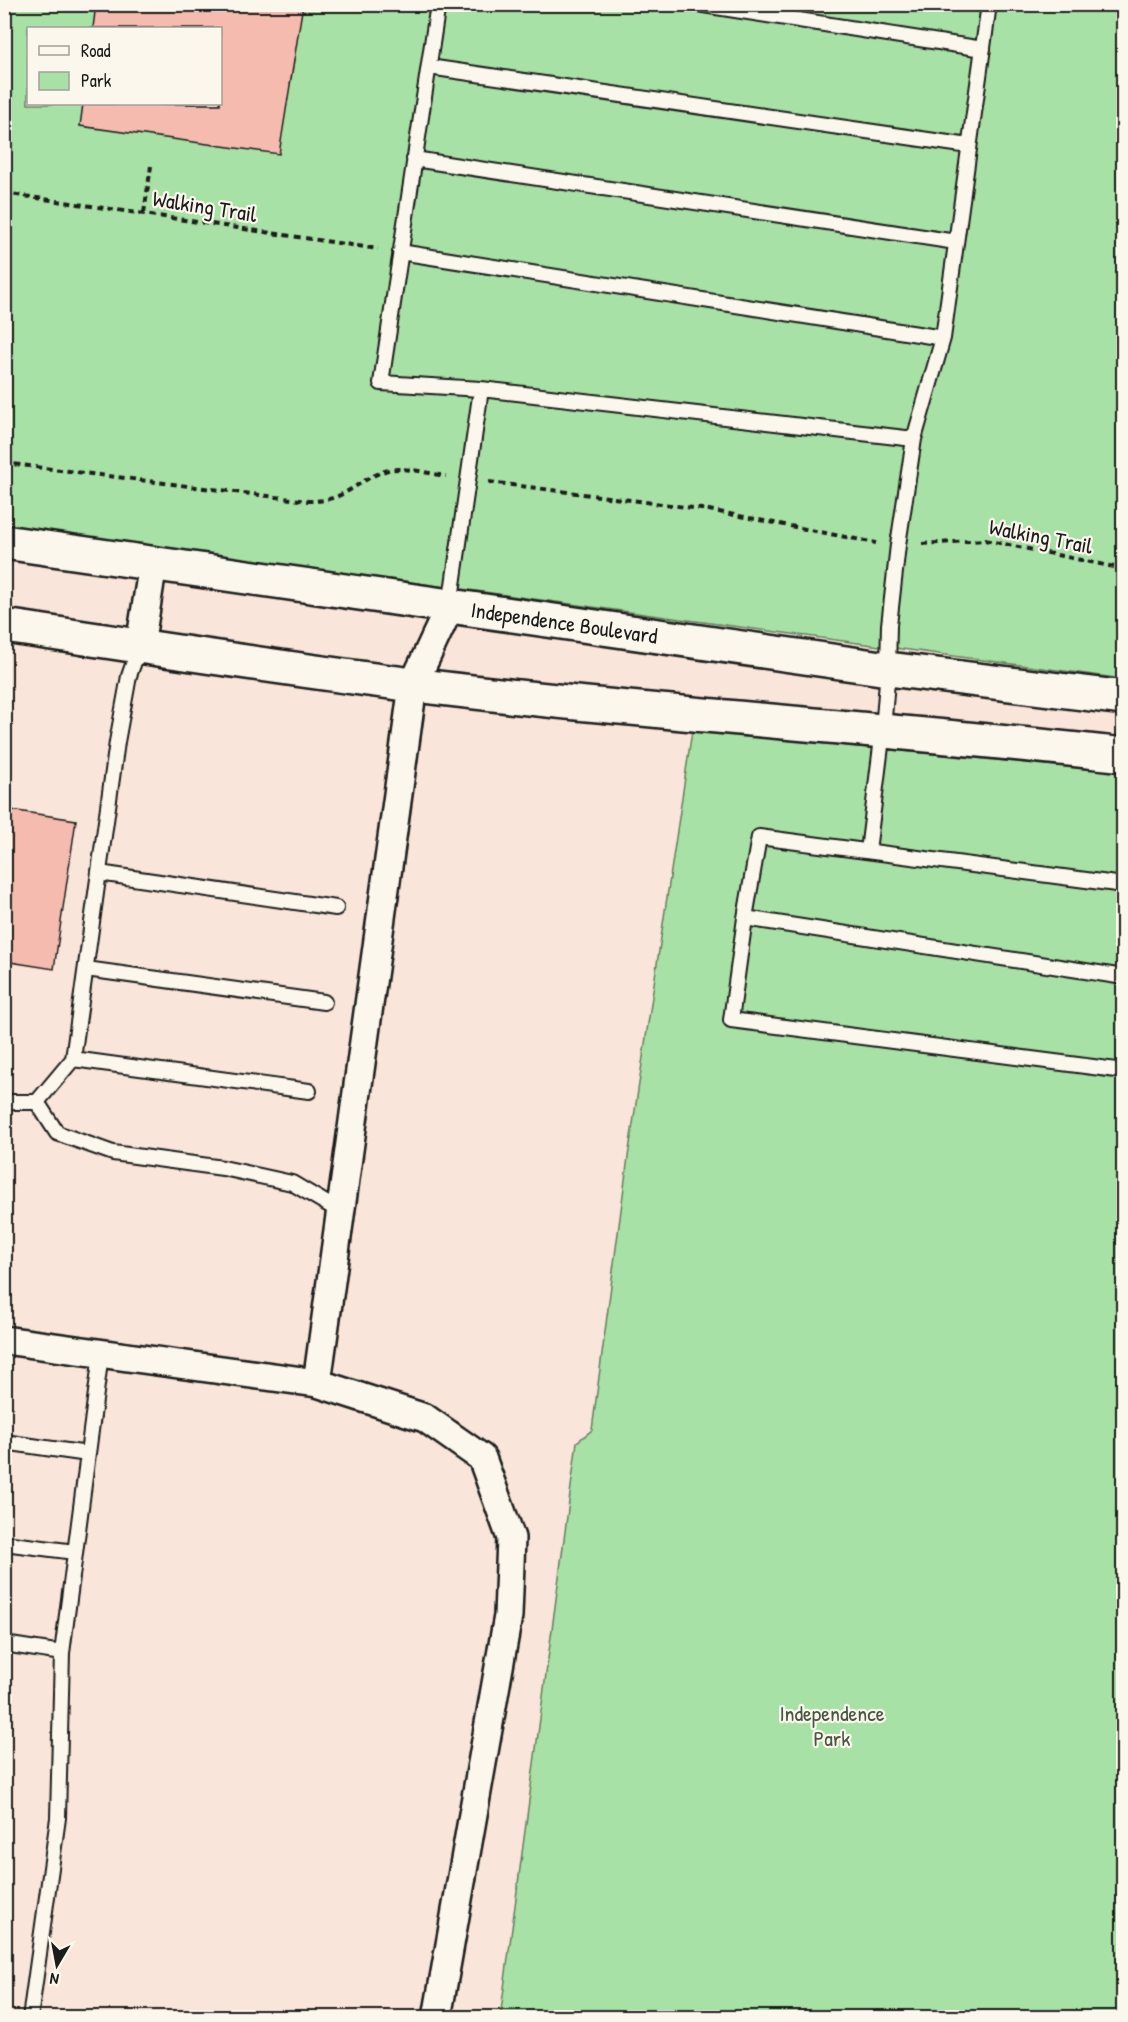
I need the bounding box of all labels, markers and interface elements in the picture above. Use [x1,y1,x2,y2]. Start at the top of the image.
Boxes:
legend [27,27,222,105]
text: Road [81,38,111,63]
text: Park [81,68,112,93]
street label: Walking Trail [151,183,259,229]
street label: Walking Trail [987,511,1096,561]
street label: Independence Boulevard [469,594,660,651]
park label: Independence Park [779,1698,885,1753]
north arrow [27,1935,87,1995]
text: N [48,1968,60,1991]

